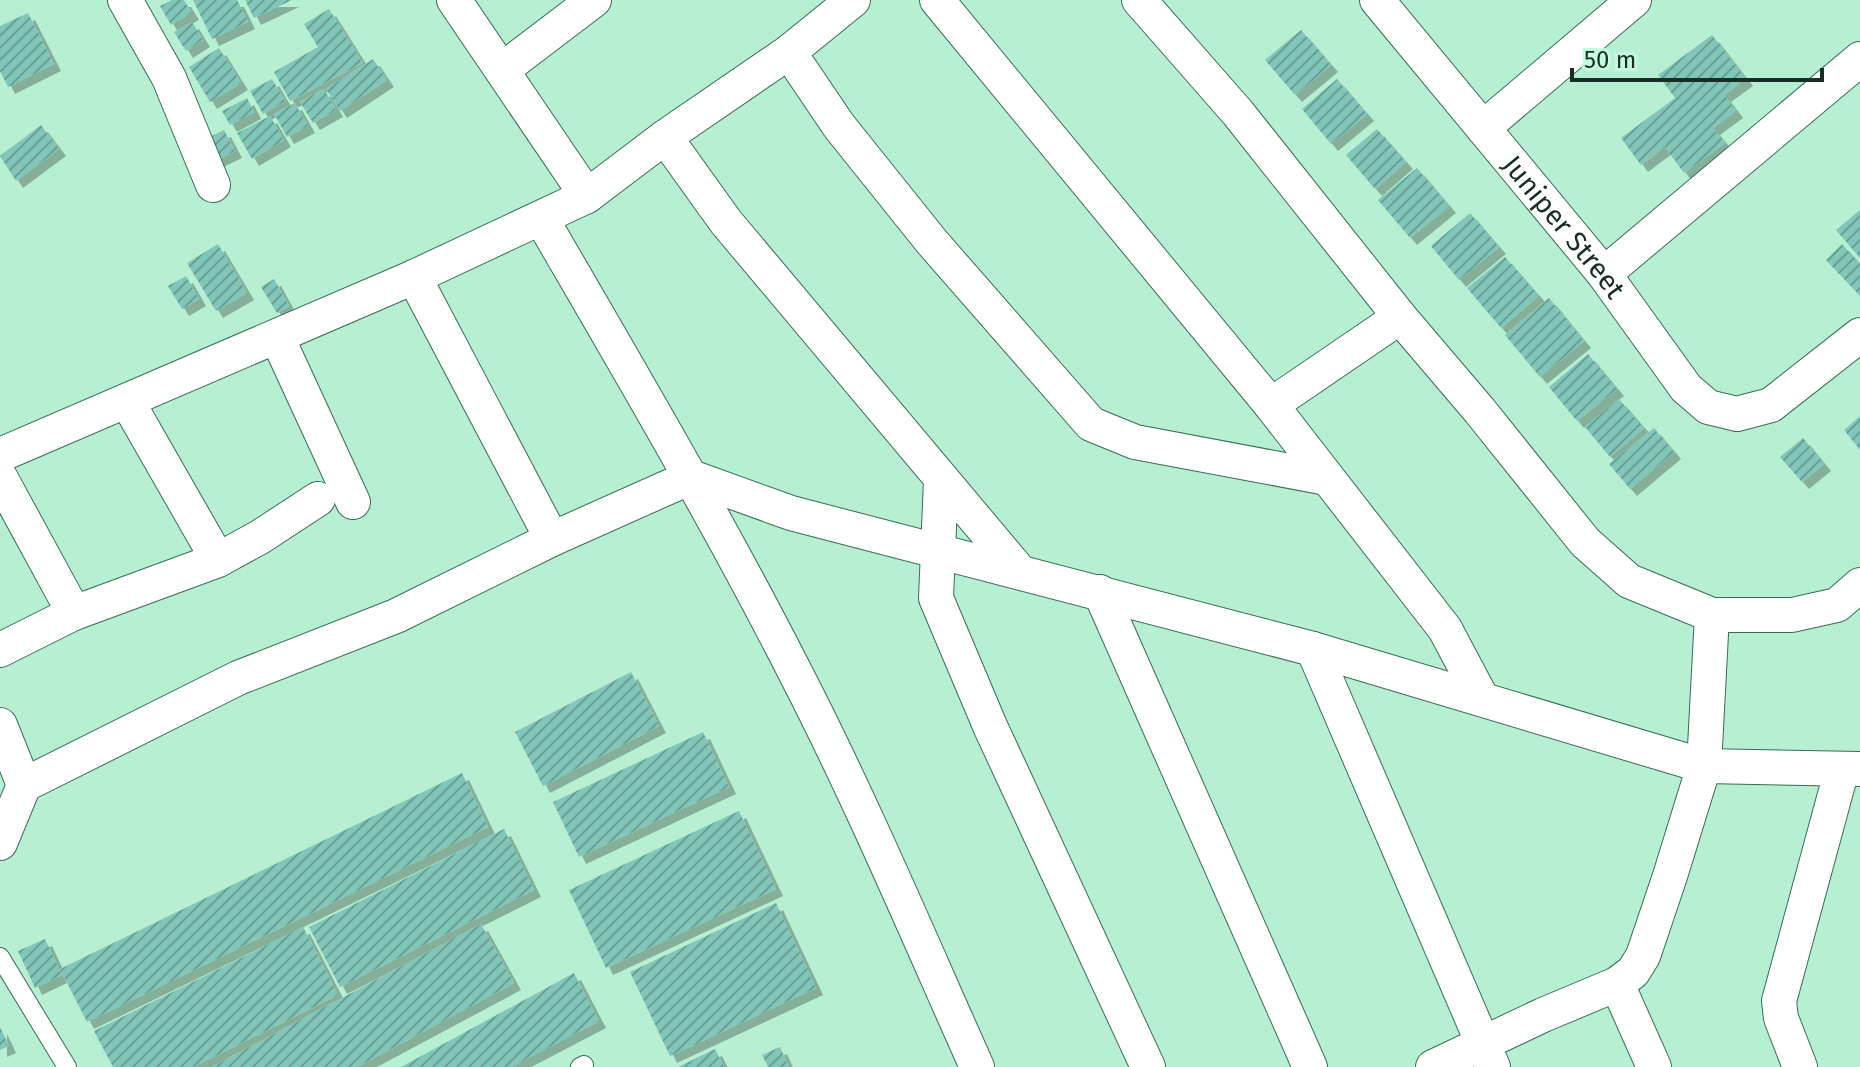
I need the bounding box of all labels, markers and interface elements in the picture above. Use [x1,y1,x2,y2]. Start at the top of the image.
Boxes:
scale bar [1572,32,1822,82]
text: 50 m [1584,46,1636,74]
street label: Juniper Street [1496,148,1633,305]

